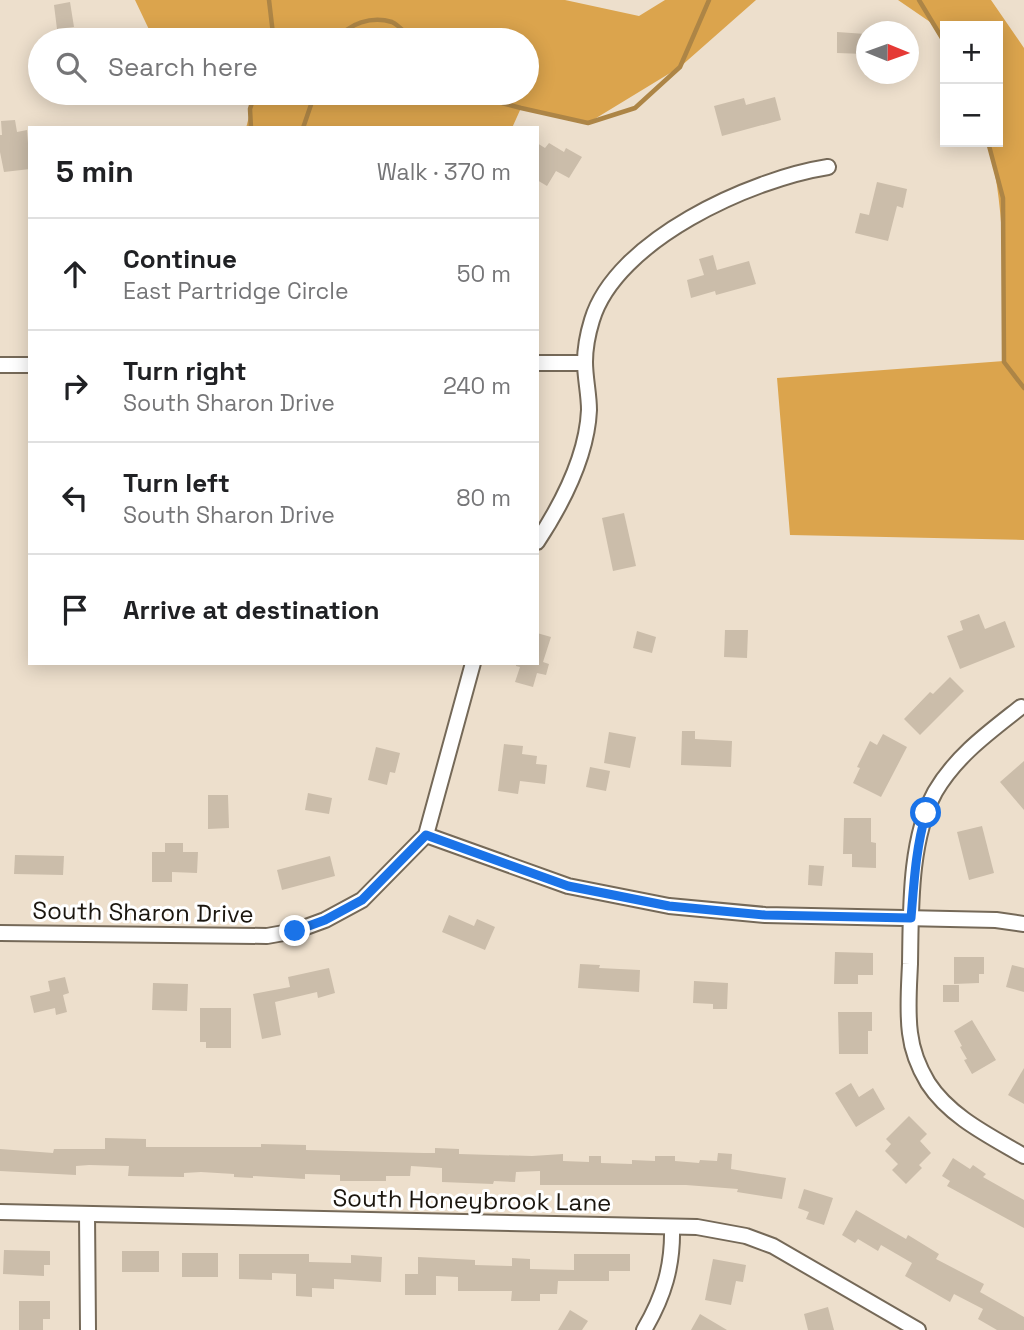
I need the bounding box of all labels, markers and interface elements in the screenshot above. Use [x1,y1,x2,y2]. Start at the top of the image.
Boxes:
north arrow [856,21,919,84]
map controls [940,21,1003,147]
button: + [940,21,1003,84]
search box [28,28,539,105]
icon: search [52,48,90,86]
text: Search here [108,50,258,84]
button: − [940,84,1003,147]
text: 5 min [56,152,134,191]
text: Walk · 370 m [377,157,511,187]
text: Continue [123,242,237,276]
icon: ahead [56,255,94,293]
text: 50 m [457,259,511,289]
text: East Partridge Circle [123,276,349,306]
text: Turn right [123,354,247,388]
icon: right [56,367,94,405]
text: 240 m [443,371,511,401]
text: South Sharon Drive [123,388,335,418]
text: Turn left [123,466,230,500]
icon: left [56,479,94,517]
text: 80 m [456,483,511,513]
text: South Sharon Drive [123,500,335,530]
icon: arrive [56,591,94,629]
text: Arrive at destination [123,593,380,627]
route start [910,797,941,828]
street label: South Sharon Drive [32,895,254,929]
route end [279,915,310,946]
street label: South Honeybrook Lane [332,1182,612,1218]

